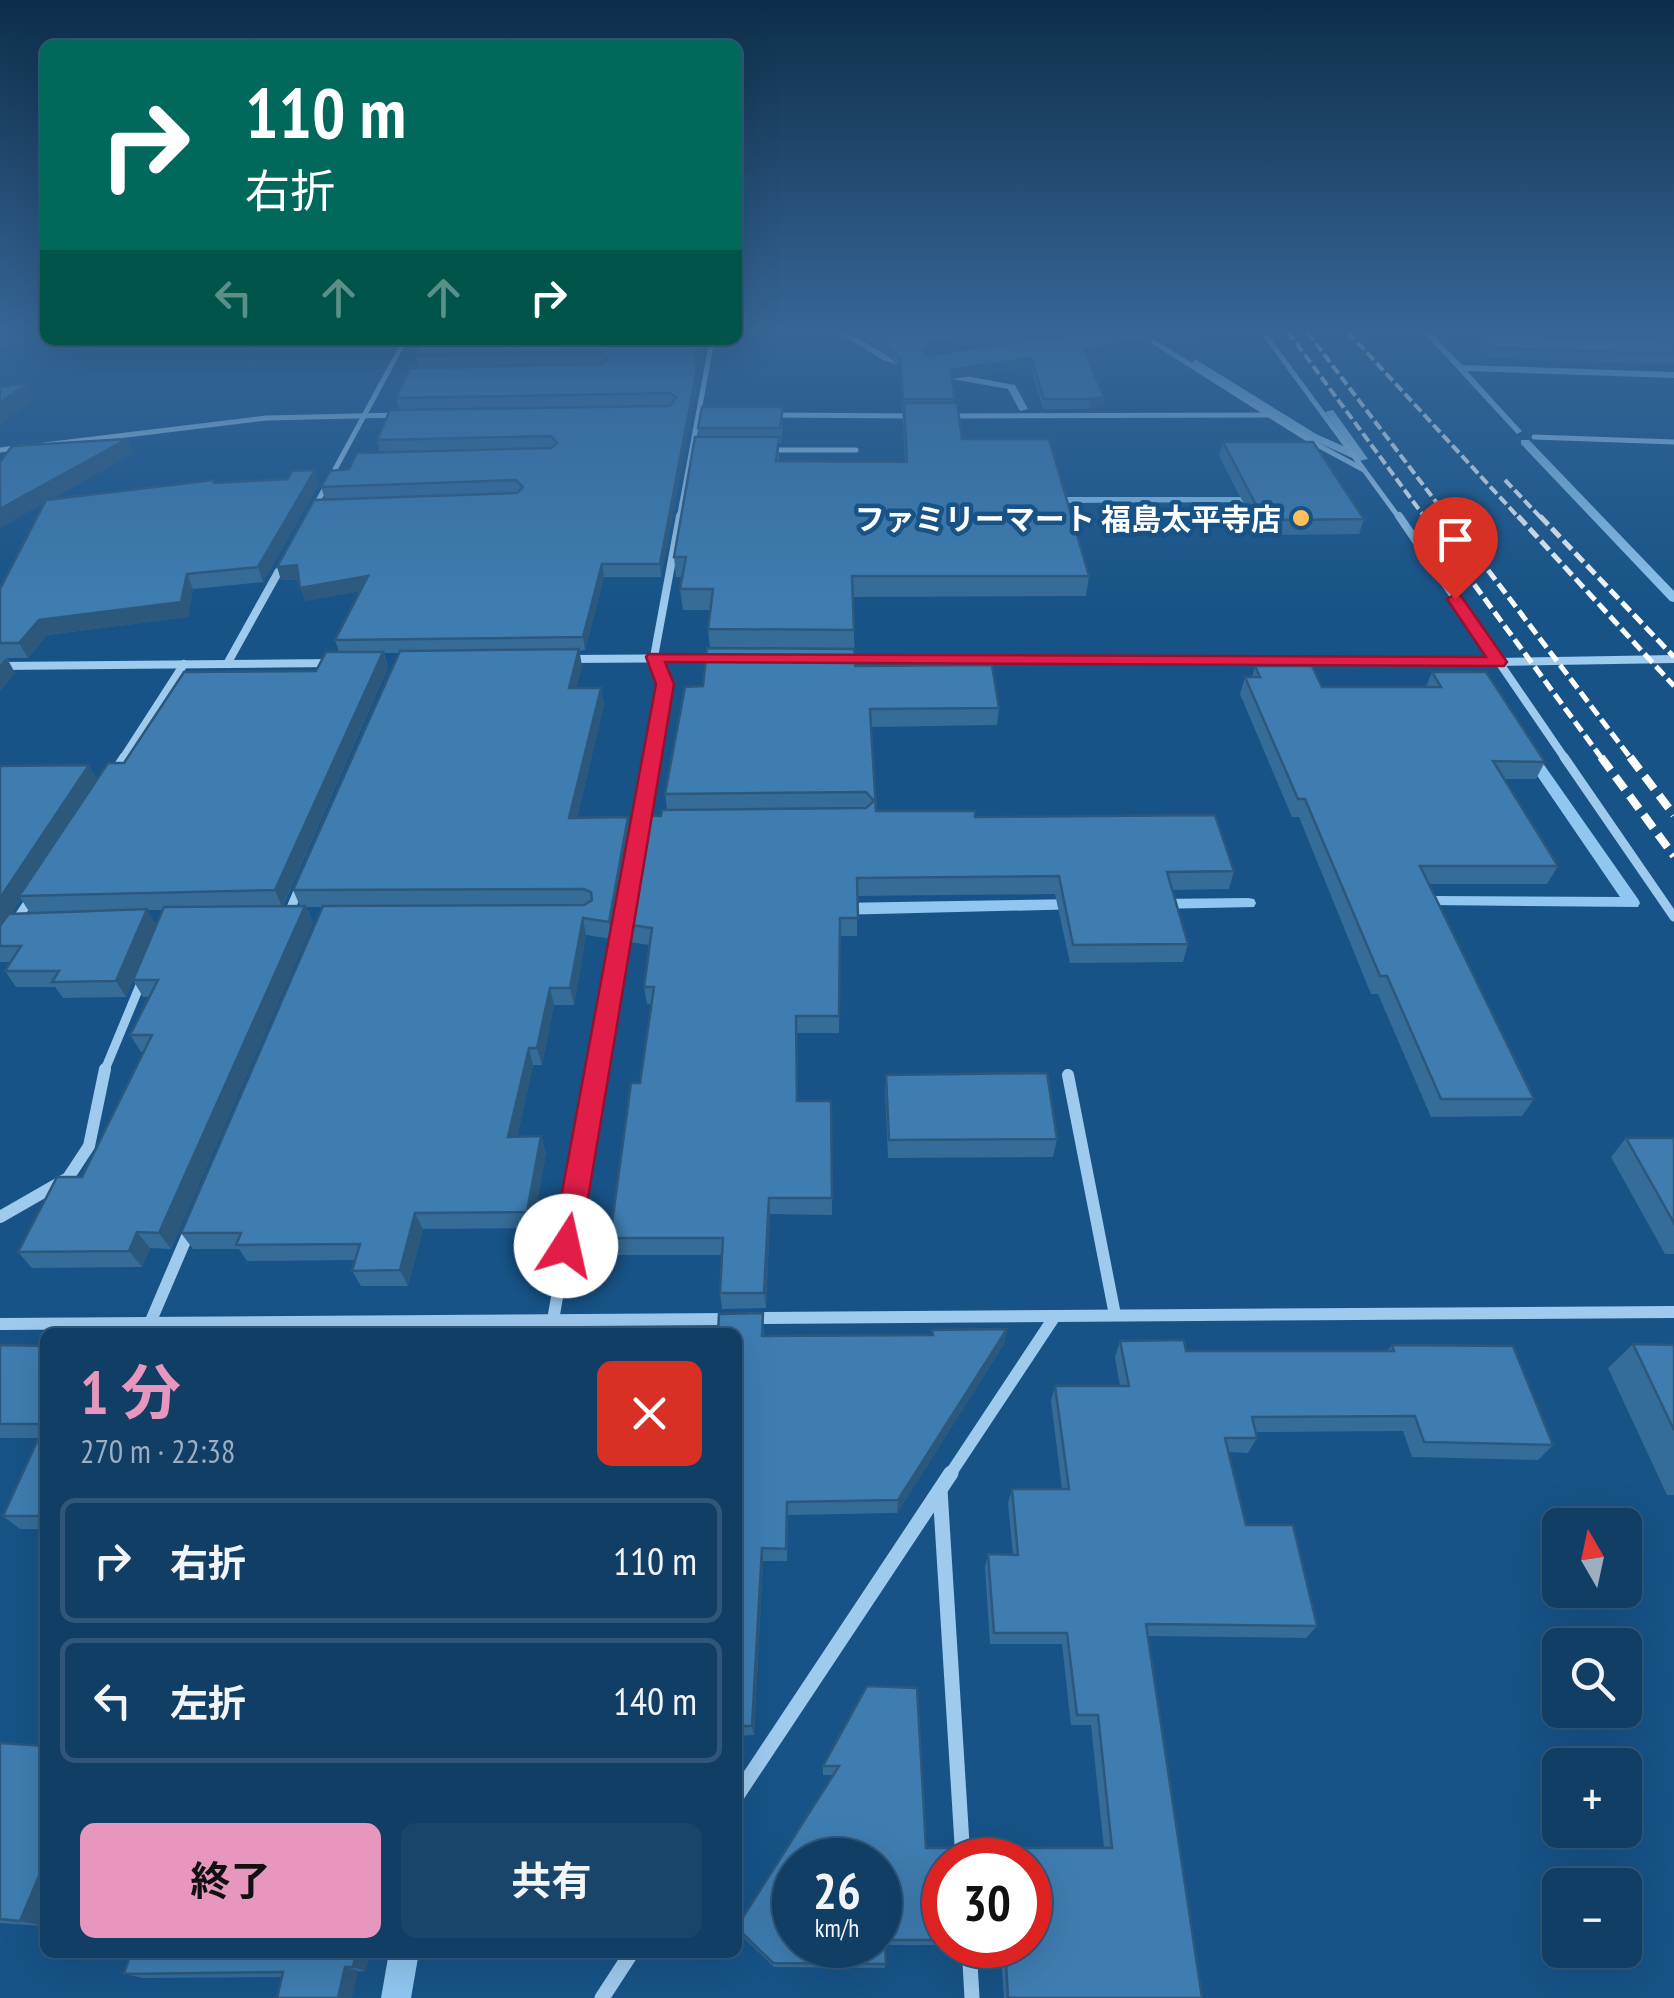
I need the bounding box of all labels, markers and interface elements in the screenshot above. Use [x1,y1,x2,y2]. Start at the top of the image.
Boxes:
text: 110 m [245,67,406,157]
icon: right [80,80,210,210]
text: 右折 [245,161,335,219]
icon: left [206,270,261,325]
icon: ahead [311,270,366,325]
icon: ahead [416,270,471,325]
icon: right [521,270,576,325]
pin [1413,497,1498,600]
place label: ファミリーマート 福島太平寺店 [855,499,1281,538]
marker: ファミリーマート 福島太平寺店 [1290,507,1312,529]
icon: arrive [1428,512,1483,567]
position arrow [514,1194,618,1298]
text: 1 分 [80,1353,181,1431]
button: close [597,1361,702,1466]
text: 270 m · 22:38 [80,1430,235,1472]
north arrow [1542,1508,1642,1608]
map controls [1542,1508,1642,1968]
icon: right [85,1533,140,1588]
text: 110 m [613,1536,697,1585]
text: 右折 [170,1538,246,1587]
button: search [1542,1628,1642,1728]
icon: left [85,1673,140,1728]
text: 140 m [613,1676,697,1725]
text: 左折 [170,1678,246,1727]
button: + [1542,1748,1642,1848]
button: 終了 [80,1823,381,1938]
button: 共有 [401,1823,702,1938]
speed limit sign: 30 [922,1838,1052,1968]
text: 26 [813,1858,861,1923]
button: − [1542,1868,1642,1968]
text: km/h [815,1912,859,1944]

